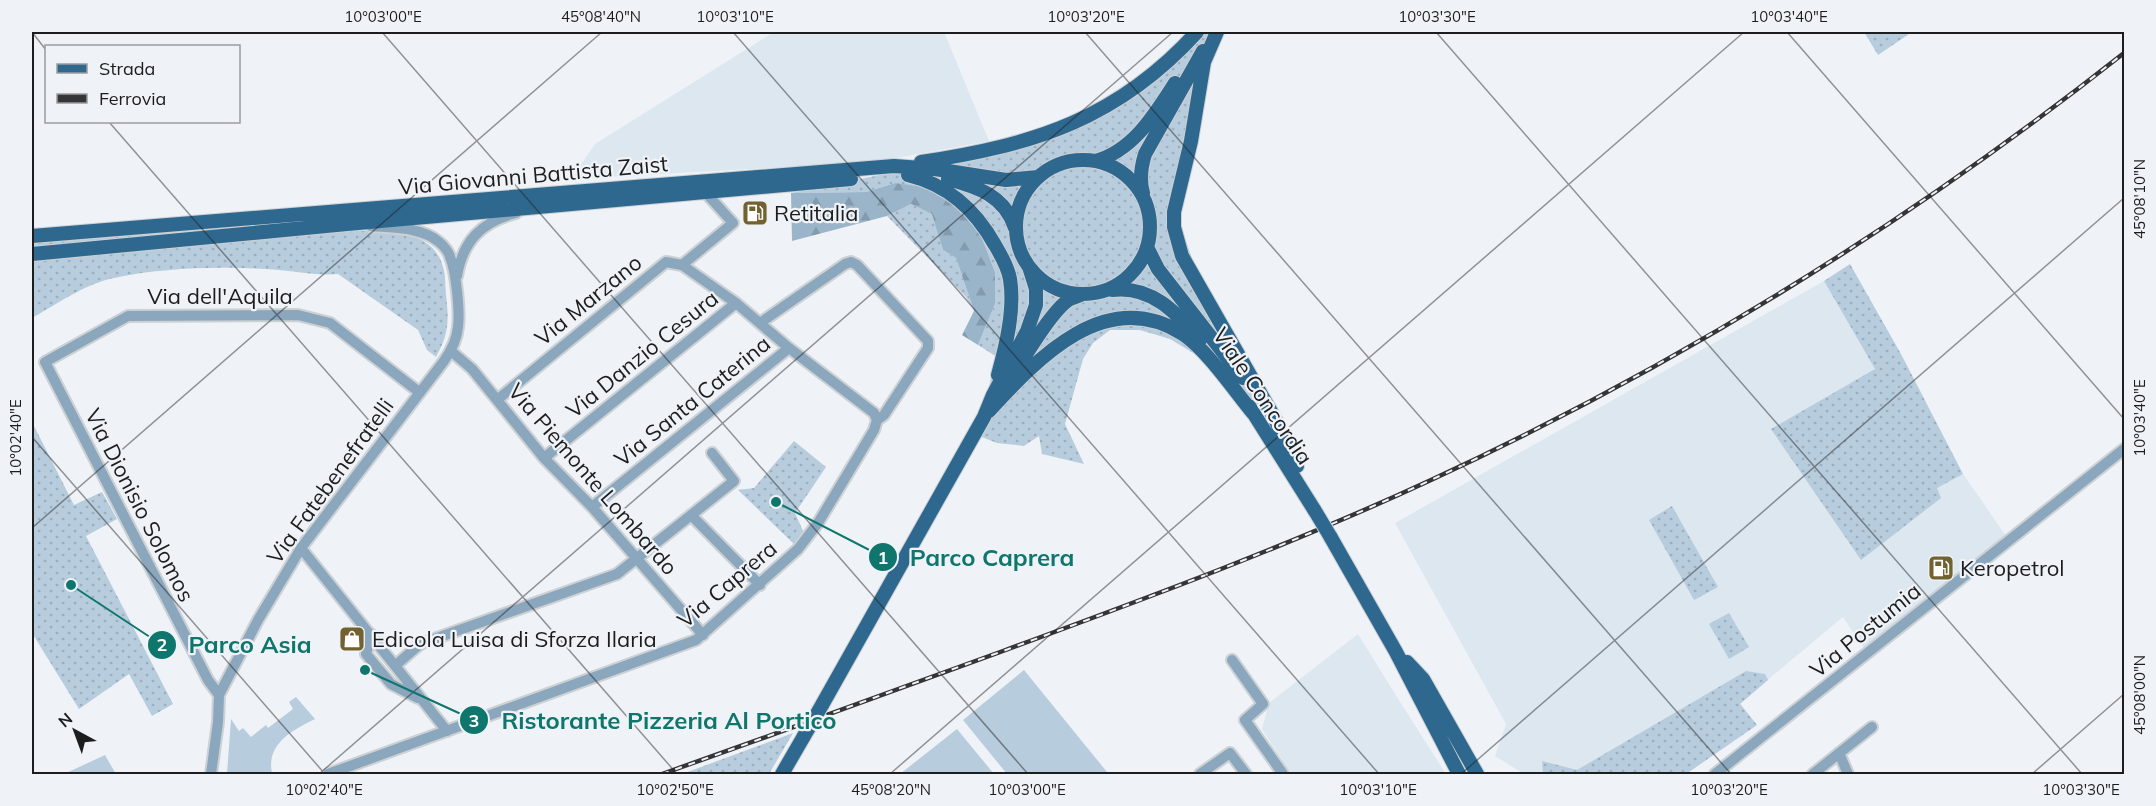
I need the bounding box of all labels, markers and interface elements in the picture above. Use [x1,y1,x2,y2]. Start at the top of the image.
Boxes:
text: 10°03'00"E [344,7,422,26]
text: 45°08'40"N [561,7,641,26]
text: 10°03'10"E [696,7,774,26]
text: 10°03'20"E [1047,7,1125,26]
text: 10°03'30"E [1398,7,1476,26]
text: 10°03'40"E [1750,7,1828,26]
legend [45,45,240,123]
text: Strada [99,57,155,80]
text: Ferrovia [99,87,166,110]
street label: Via Giovanni Battista Zaist [397,149,669,201]
text: 45°08'10"N [2130,159,2149,239]
fuel station icon: Retitalia [740,198,770,228]
place label: Retitalia [774,199,858,227]
street label: Via Marzano [529,248,647,352]
street label: Via dell'Aquila [147,282,293,310]
street label: Via Danzio Cesura [560,284,724,424]
street label: Viale Concordia [1207,322,1319,470]
street label: Via Santa Caterina [608,329,776,473]
street label: Via Piemonte Lombardo [502,377,684,581]
text: 10°03'40"E [2130,379,2149,457]
street label: Via Fatebenefratelli [260,393,400,569]
text: 10°02'40"E [6,399,25,477]
street label: Via Dionisio Solomos [79,404,201,606]
street label: Via Caprera [671,534,783,634]
callout: Parco Caprera [868,536,1086,578]
text: Parco Caprera [910,542,1074,572]
text: 1 [878,546,888,569]
fuel station icon: Keropetrol [1926,553,1956,583]
place label: Keropetrol [1960,554,2065,582]
street label: Via Postumia [1804,577,1926,683]
callout: Parco Asia [147,624,324,666]
shop icon: Edicola Luisa di Sforza Ilaria [337,624,367,654]
place label: Edicola Luisa di Sforza Ilaria [372,625,657,653]
text: Parco Asia [188,629,312,659]
text: 2 [157,633,167,656]
text: 45°08'00"N [2130,655,2149,735]
callout: Ristorante Pizzeria Al Portico [459,699,848,741]
north arrow [45,701,105,761]
text: Ristorante Pizzeria Al Portico [501,705,837,735]
text: N [54,708,76,731]
text: 3 [469,709,479,732]
text: 10°02'40"E [285,780,363,799]
text: 10°02'50"E [636,780,714,799]
text: 45°08'20"N [851,780,931,799]
text: 10°03'00"E [988,780,1066,799]
text: 10°03'10"E [1339,780,1417,799]
text: 10°03'20"E [1690,780,1768,799]
text: 10°03'30"E [2042,780,2120,799]

